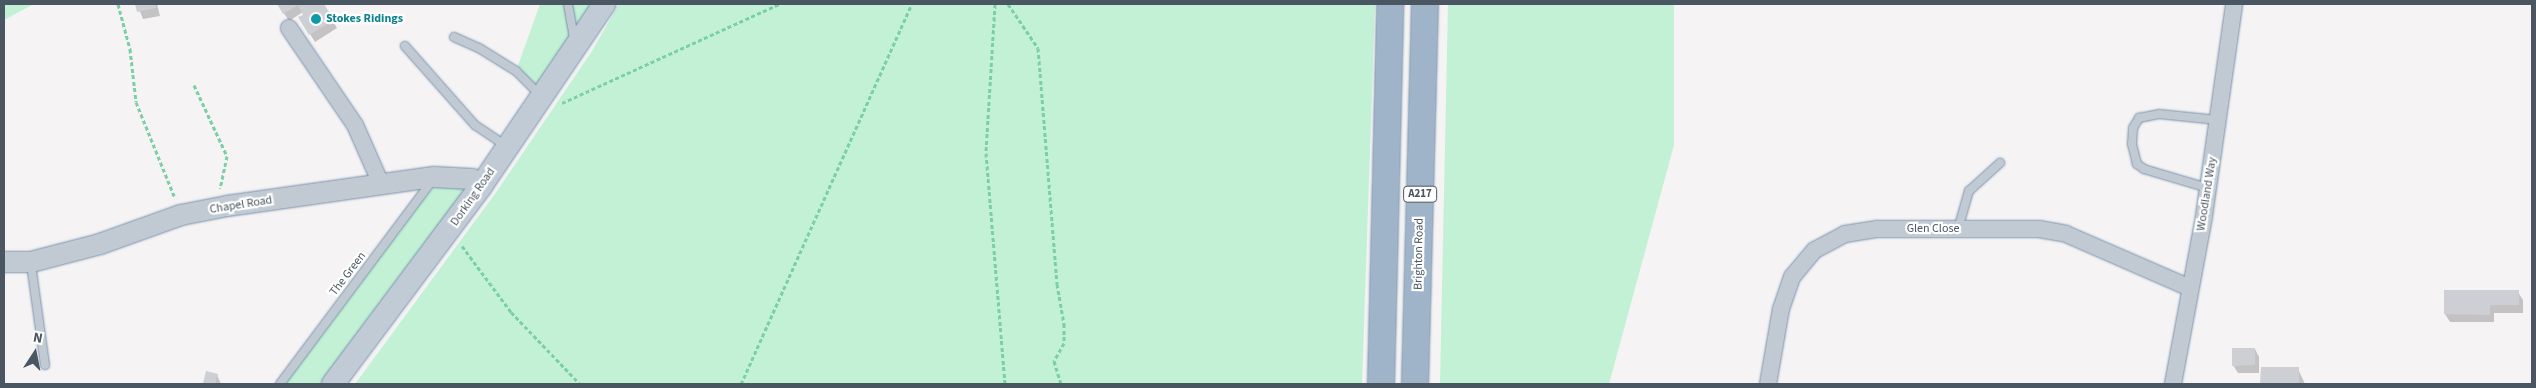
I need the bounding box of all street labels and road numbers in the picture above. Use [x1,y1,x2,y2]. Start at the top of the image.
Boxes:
street label: Woodland Way [2194,156,2220,232]
street label: Dorking Road [448,165,498,229]
road number: A217 [1402,185,1438,202]
street label: Chapel Road [209,193,273,217]
street label: Brighton Road [1411,218,1427,290]
street label: Glen Close [1907,222,1959,236]
street label: The Green [327,249,369,299]

